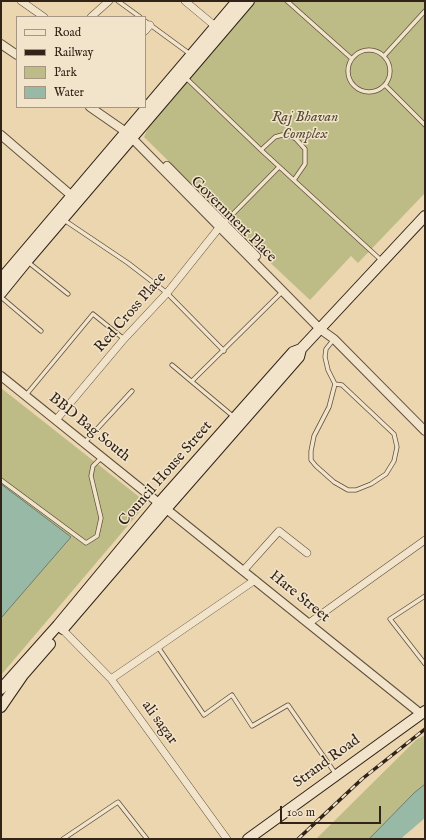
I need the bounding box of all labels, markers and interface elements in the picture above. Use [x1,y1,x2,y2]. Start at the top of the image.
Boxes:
legend [16,16,146,108]
text: Road [54,25,81,40]
text: Railway [54,45,93,60]
text: Park [54,65,77,80]
text: Water [54,85,84,100]
park label: Raj Bhavan Complex [272,109,338,144]
street label: Government Place [186,173,280,267]
street label: Red Cross Place [91,269,171,357]
street label: BBD Bag South [45,390,133,466]
street label: Council House Street [115,418,217,530]
street label: Hare Street [265,567,333,627]
street label: ali sagar [137,698,181,748]
street label: Strand Road [290,732,364,792]
scale bar [282,798,383,824]
text: 100 m [287,805,315,820]

